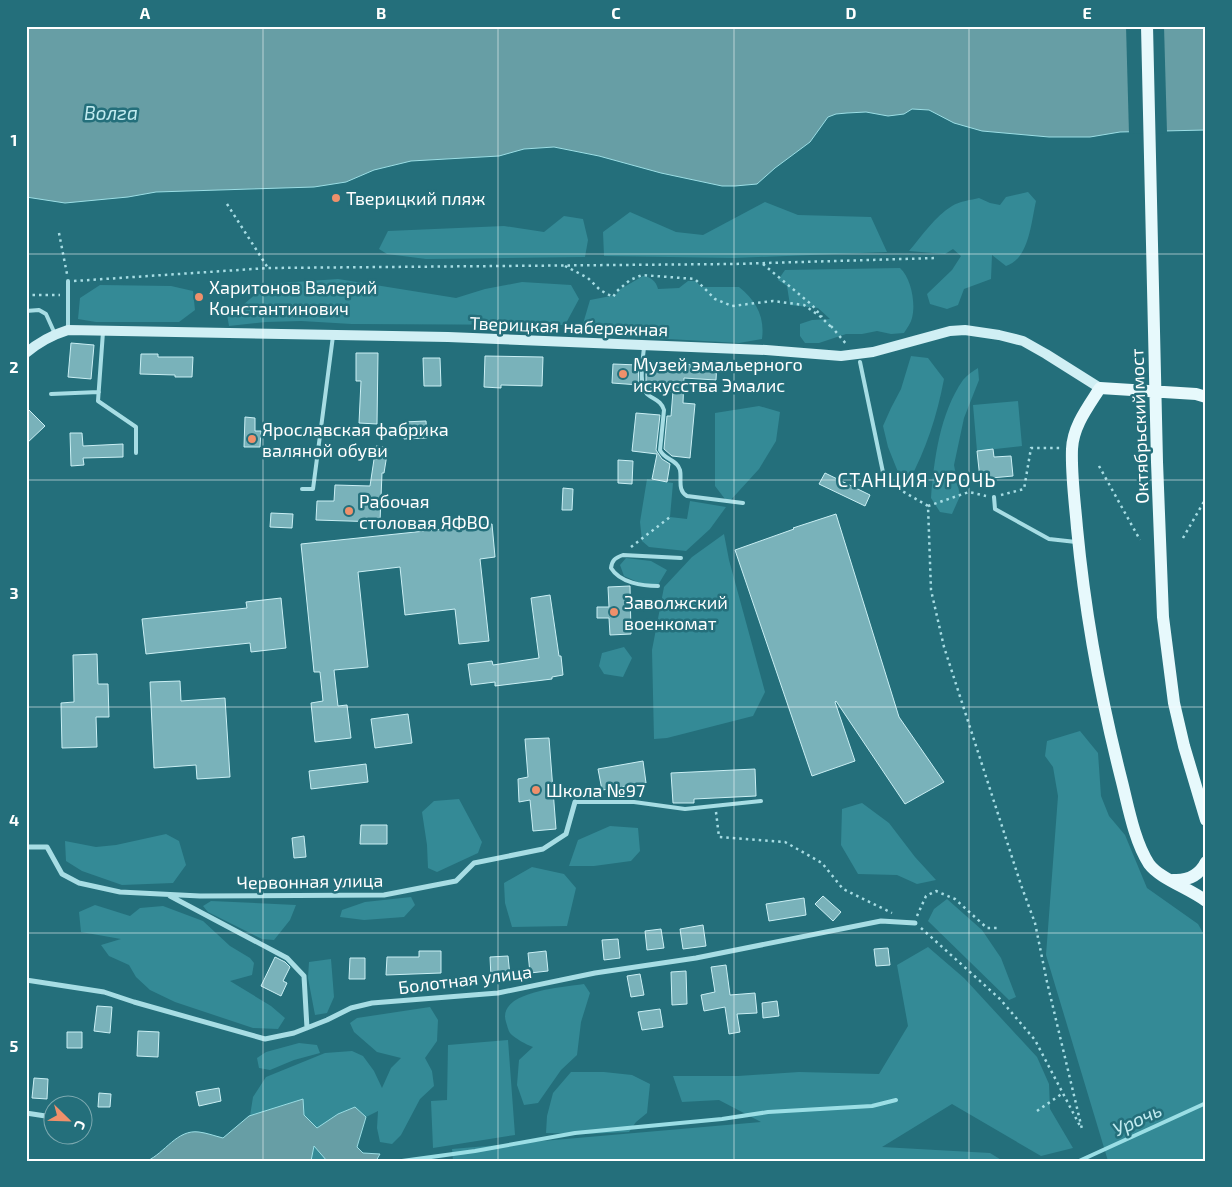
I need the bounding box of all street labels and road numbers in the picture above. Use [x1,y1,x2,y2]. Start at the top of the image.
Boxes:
street label: Тверицкая набережная [469,312,669,340]
street label: Октябрьский мост [1125,348,1153,504]
street label: Червонная улица [236,869,384,893]
street label: Болотная улица [397,960,533,998]

